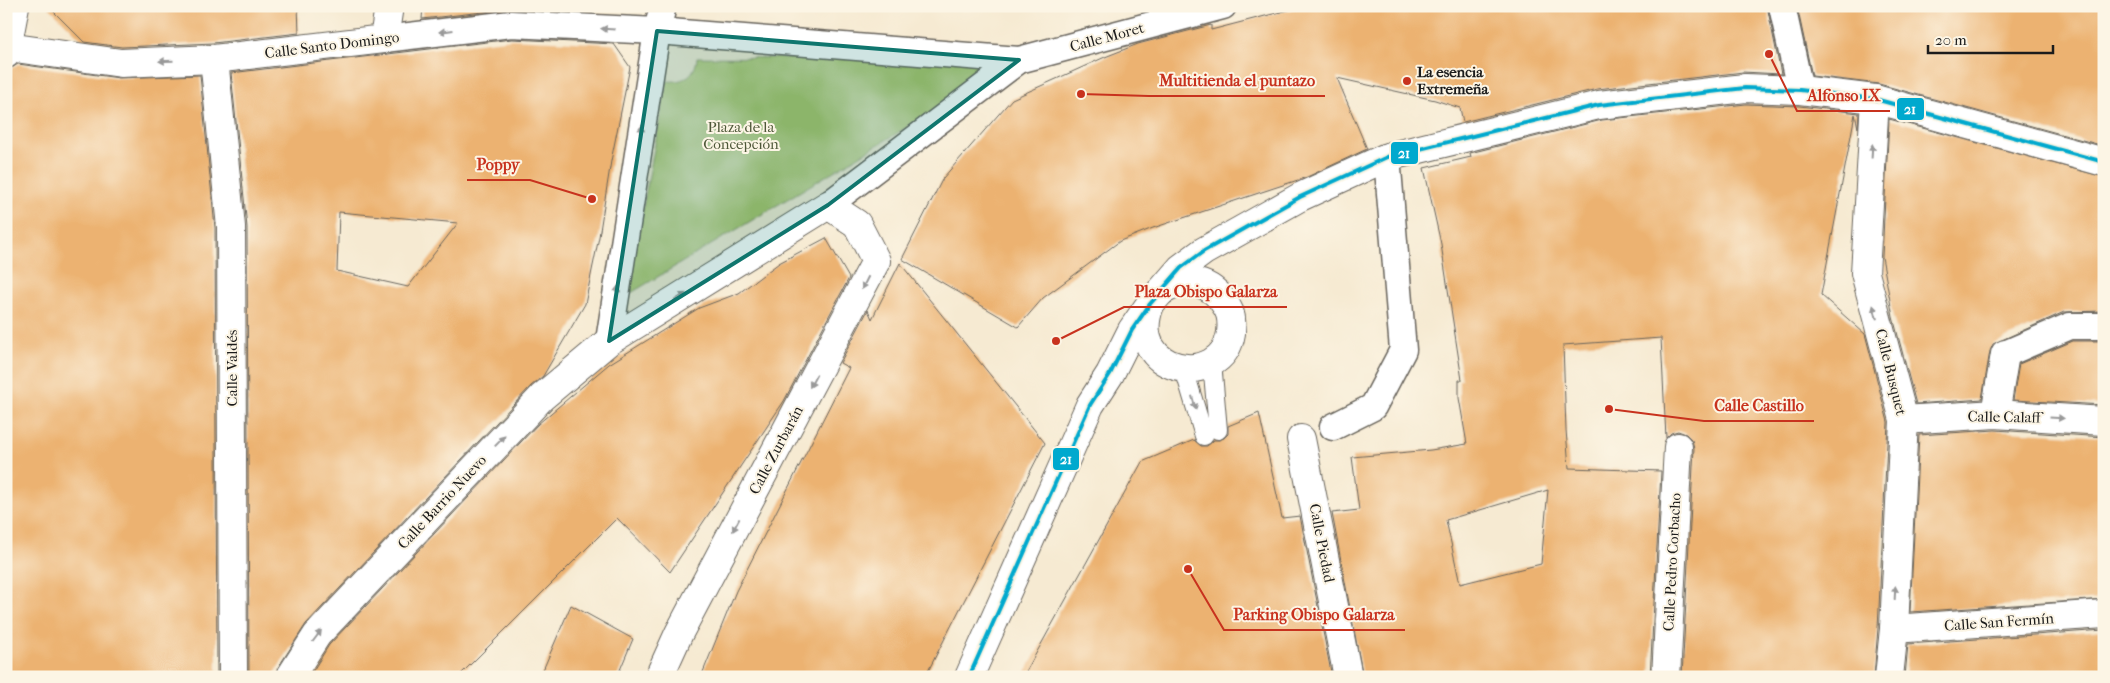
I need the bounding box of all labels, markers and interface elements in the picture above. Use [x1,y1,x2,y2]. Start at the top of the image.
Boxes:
street label: Calle Moret [1068,18,1147,56]
scale bar [1928,22,2052,54]
one-way arrow [600,24,616,32]
one-way arrow [438,27,454,35]
street label: Calle Santo Domingo [264,28,401,62]
text: 20 m [1935,31,1967,49]
one-way arrow [157,58,173,66]
place label: La esencia Extremeña [1417,63,1490,98]
callout: Multitienda el puntazo [1149,65,1325,96]
text: Multitienda el puntazo [1158,71,1315,91]
marker: La esencia Extremeña [1401,75,1413,87]
callout: Alfonso IX [1797,80,1890,111]
text: Alfonso IX [1806,86,1881,105]
line badge: 21 [1896,97,1925,121]
text: 21 [1904,101,1916,118]
park label: Plaza de la Concepción [703,118,779,153]
one-way arrow [638,124,646,140]
line badge: 21 [1390,141,1419,165]
one-way arrow [1869,143,1877,159]
text: 21 [1398,145,1410,162]
callout: Poppy [467,149,530,180]
text: Poppy [477,155,521,175]
one-way arrow [861,275,869,290]
callout: Plaza Obispo Galarza [1124,276,1287,307]
text: Plaza Obispo Galarza [1134,282,1278,302]
one-way arrow [613,285,621,301]
one-way arrow [674,292,687,301]
one-way arrow [1871,305,1879,320]
street label: Calle Busquet [1872,327,1911,418]
street label: Calle Valdés [223,329,241,406]
one-way arrow [809,374,817,389]
callout: Calle Castillo [1704,390,1814,421]
one-way arrow [1190,395,1198,410]
text: Calle Castillo [1714,396,1804,415]
street label: Calle Zurbarán [745,402,807,497]
street label: Calle Calaff [1967,407,2044,427]
one-way arrow [2049,414,2065,422]
one-way arrow [494,436,506,448]
line badge: 21 [1052,447,1080,471]
street label: Calle Barrio Nuevo [394,451,490,553]
text: 21 [1060,451,1072,468]
street label: Calle Pedro Corbacho [1659,492,1685,632]
street label: Calle Piedad [1306,502,1339,585]
one-way arrow [732,517,740,532]
one-way arrow [1892,585,1900,601]
callout: Parking Obispo Galarza [1224,599,1405,630]
text: Parking Obispo Galarza [1233,605,1395,625]
street label: Calle San Fermín [1944,609,2055,635]
one-way arrow [312,629,322,643]

